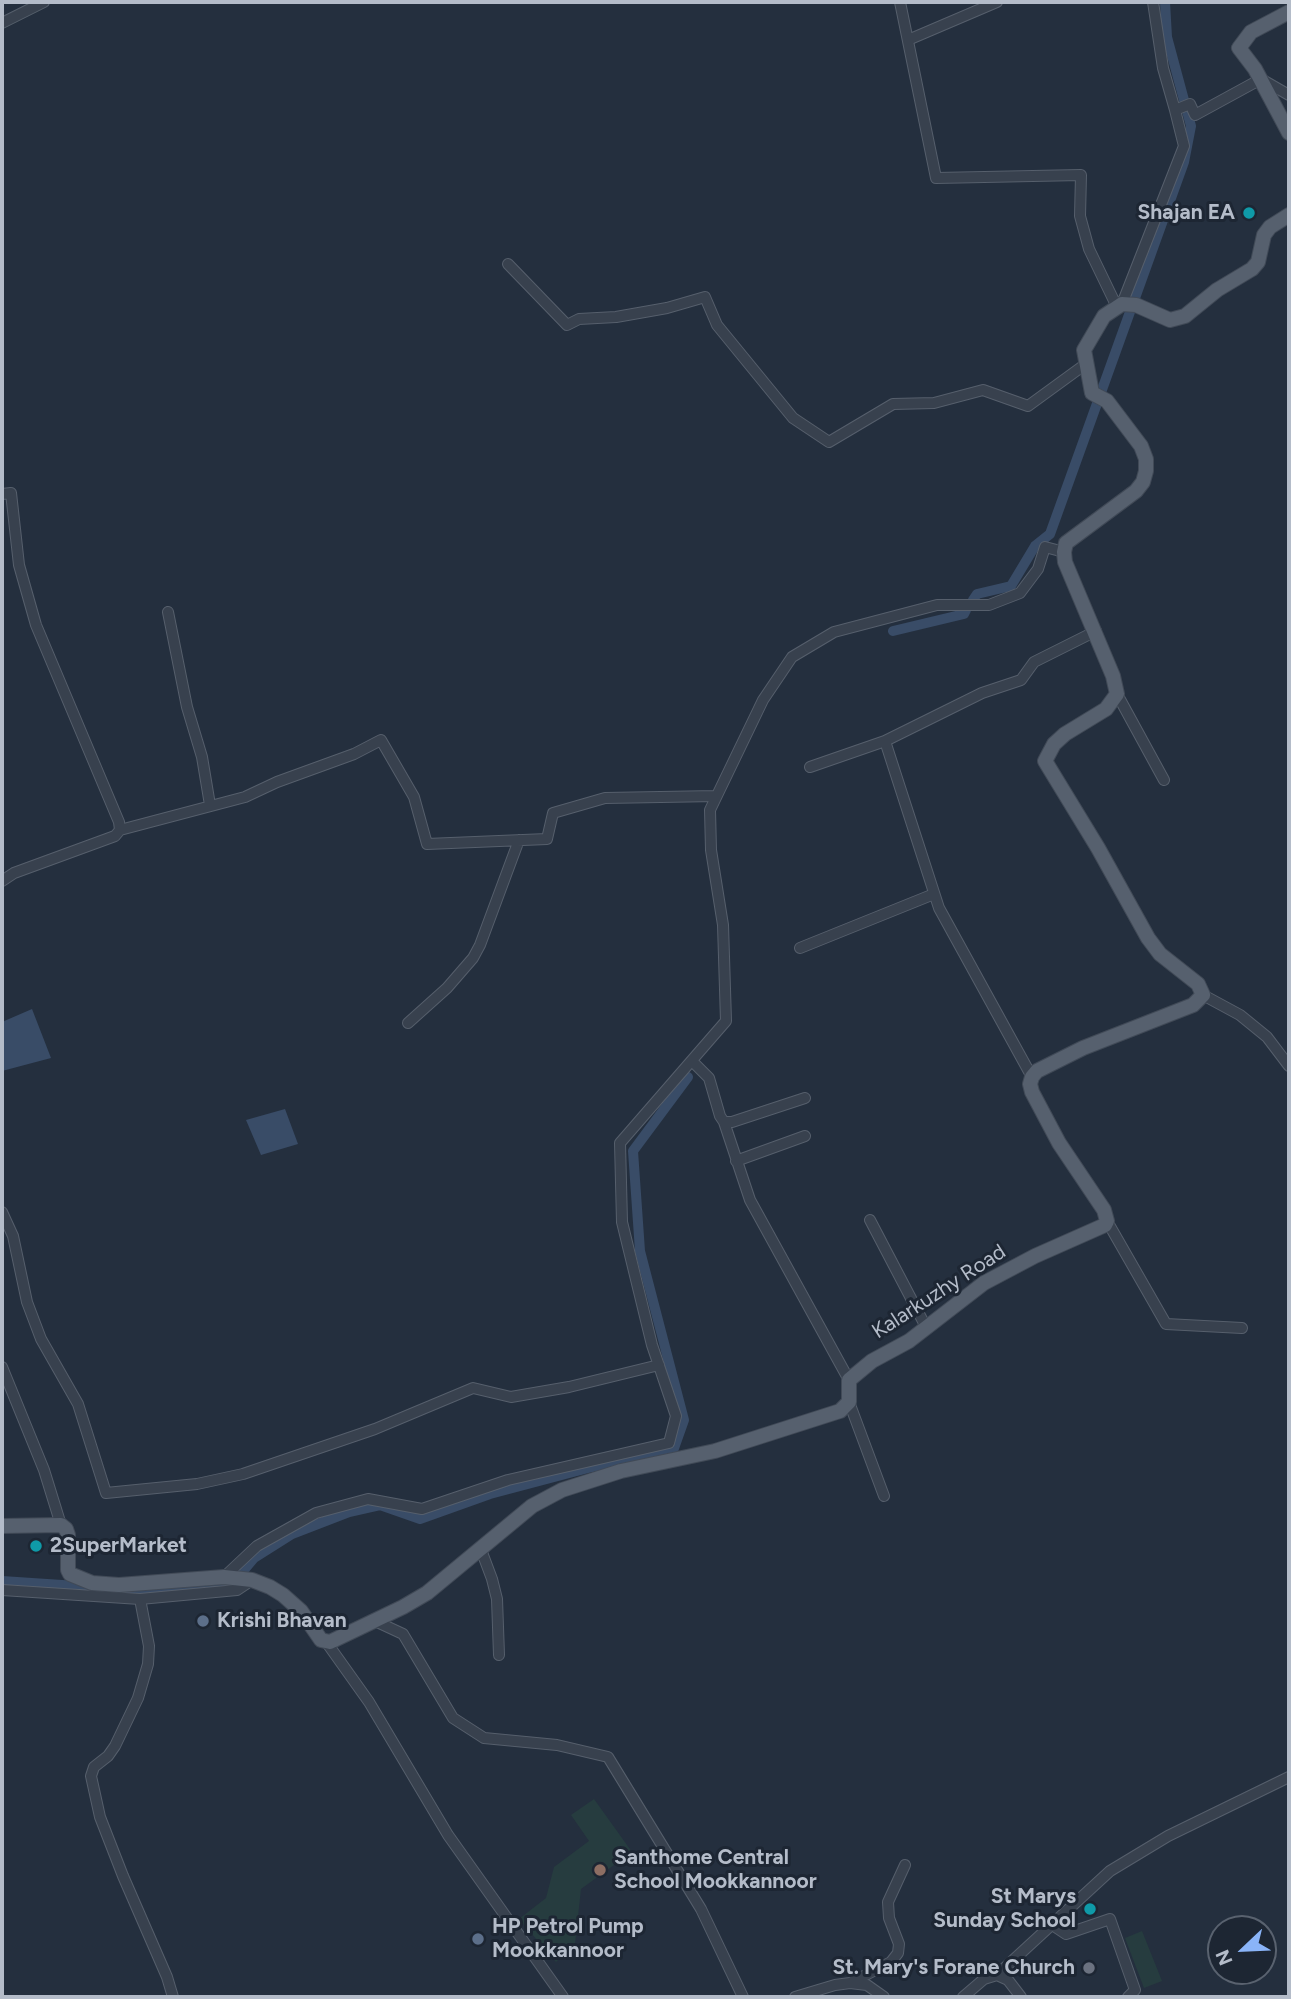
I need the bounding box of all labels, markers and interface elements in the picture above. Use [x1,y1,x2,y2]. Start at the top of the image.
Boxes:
place label: Shajan EA [1137,200,1235,226]
marker: Shajan EA [1241,205,1257,221]
street label: Kalarkuzhy Road [868,1239,1010,1345]
place label: 2SuperMarket [50,1533,187,1559]
marker: 2SuperMarket [28,1538,44,1554]
place label: Krishi Bhavan [217,1608,347,1634]
marker: Krishi Bhavan [195,1613,211,1629]
place label: Santhome Central School Mookkannoor [614,1845,817,1895]
marker: Santhome Central School Mookkannoor [592,1862,608,1878]
place label: St Marys Sunday School [933,1884,1076,1934]
marker: St Marys Sunday School [1082,1901,1098,1917]
place label: HP Petrol Pump Mookkannoor [492,1914,644,1964]
north arrow [1207,1915,1277,1985]
marker: HP Petrol Pump Mookkannoor [470,1931,486,1947]
text: N [1211,1946,1238,1969]
place label: St. Mary's Forane Church [833,1955,1075,1981]
marker: St. Mary's Forane Church [1081,1960,1097,1976]

